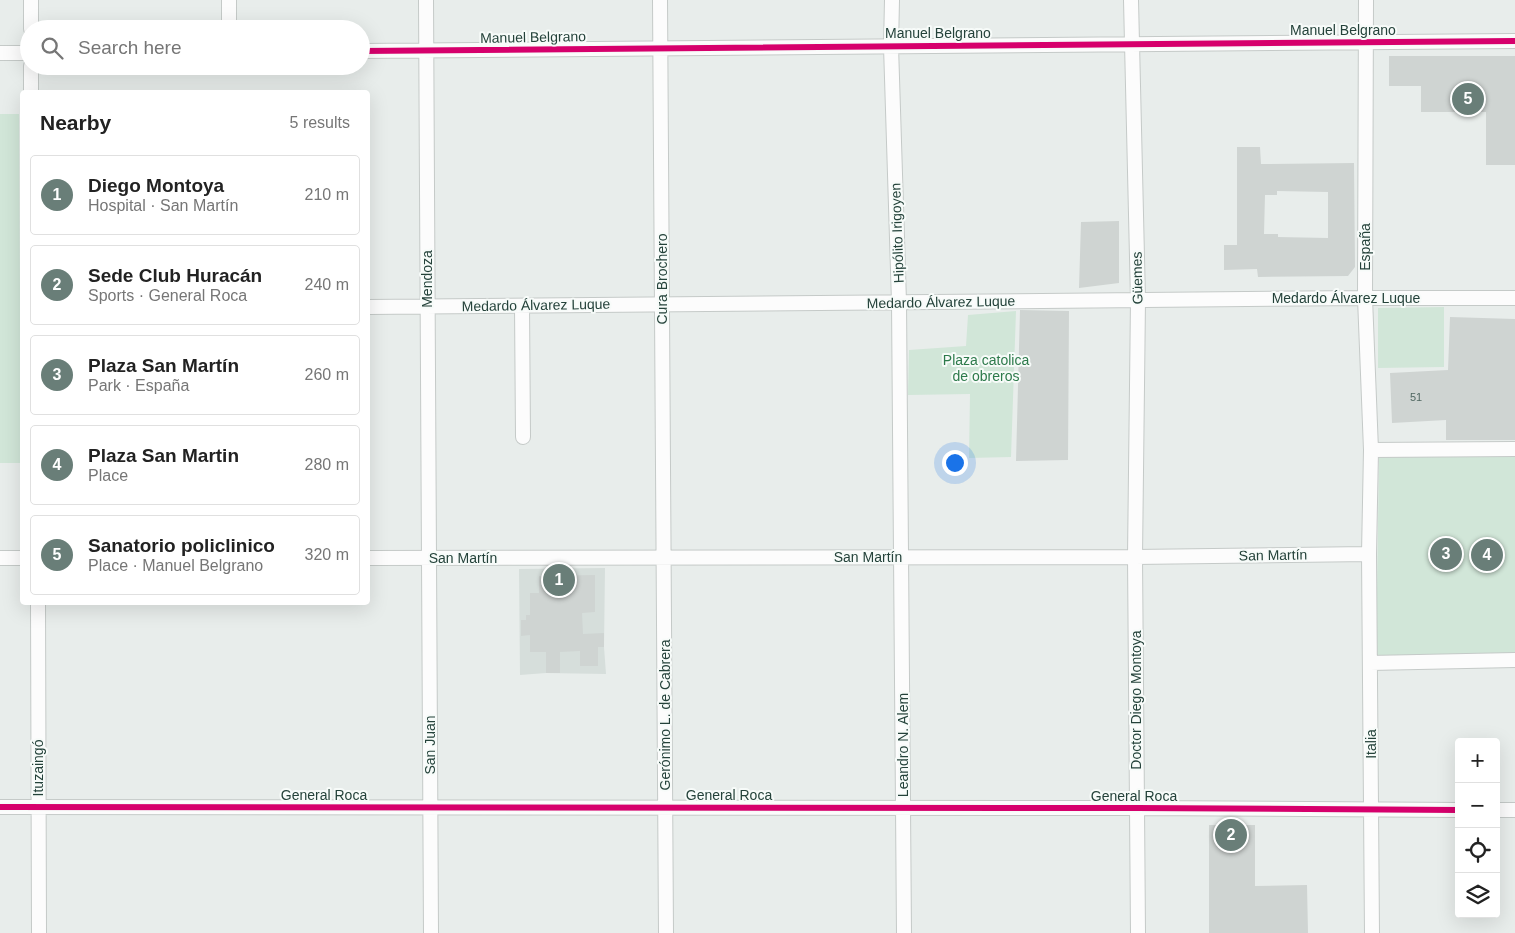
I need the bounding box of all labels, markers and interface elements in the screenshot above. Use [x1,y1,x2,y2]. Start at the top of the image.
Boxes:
search box [20,20,370,75]
street label: Manuel Belgrano [1290,22,1396,38]
street label: Manuel Belgrano [885,25,991,41]
street label: Manuel Belgrano [480,28,586,46]
icon: search [38,34,66,62]
text: Search here [78,37,182,58]
pin: 5 [1452,80,1484,118]
text: Nearby [40,111,111,134]
text: 5 results [290,114,350,131]
text: Diego Montoya [88,175,224,196]
street label: Hipólito Irigoyen [887,183,907,283]
text: 1 [53,186,61,203]
text: 210 m [305,186,349,203]
text: Hospital · San Martín [88,197,238,214]
street label: España [1357,223,1373,271]
street label: Cura Brochero [654,233,670,325]
street label: Mendoza [419,250,435,308]
street label: Güemes [1129,251,1145,305]
text: Sede Club Huracán [88,265,262,286]
text: 2 [53,276,61,293]
text: 240 m [305,276,349,293]
text: Sports · General Roca [88,287,247,304]
street label: Medardo Álvarez Luque [1272,290,1421,306]
street label: Medardo Álvarez Luque [867,293,1016,311]
street label: Medardo Álvarez Luque [462,296,611,314]
park label: Plaza catolica de obreros [943,352,1029,384]
text: Plaza San Martín [88,355,239,376]
text: 3 [53,366,61,383]
text: 260 m [305,366,349,383]
text: Park · España [88,377,189,394]
house number: 51 [1410,391,1422,403]
text: Plaza San Martin [88,445,239,466]
your location [942,450,968,476]
text: 4 [53,456,61,473]
text: 280 m [305,456,349,473]
text: Place [88,467,128,484]
text: Sanatorio policlinico [88,535,275,556]
pin: 3 [1430,535,1462,573]
pin: 4 [1471,536,1503,574]
text: 5 [53,546,61,563]
text: 320 m [305,546,349,563]
street label: San Martín [1239,546,1307,564]
street label: San Martín [834,549,902,565]
street label: San Martín [429,550,497,566]
text: Place · Manuel Belgrano [88,557,263,574]
pin: 1 [543,561,575,599]
street label: Doctor Diego Montoya [1128,630,1144,770]
street label: Gerónimo L. de Cabrera [657,639,673,790]
street label: Leandro N. Alem [895,693,911,797]
street label: San Juan [422,715,438,775]
street label: Italia [1363,729,1379,759]
map controls [1455,738,1500,918]
button: + [1455,738,1500,783]
street label: Ituzaingó [30,739,46,796]
button: − [1455,783,1500,828]
street label: General Roca [281,787,367,803]
street label: General Roca [686,787,772,803]
street label: General Roca [1091,788,1177,804]
pin: 2 [1215,816,1247,854]
button: locate [1455,828,1500,873]
button: layers [1455,873,1500,918]

